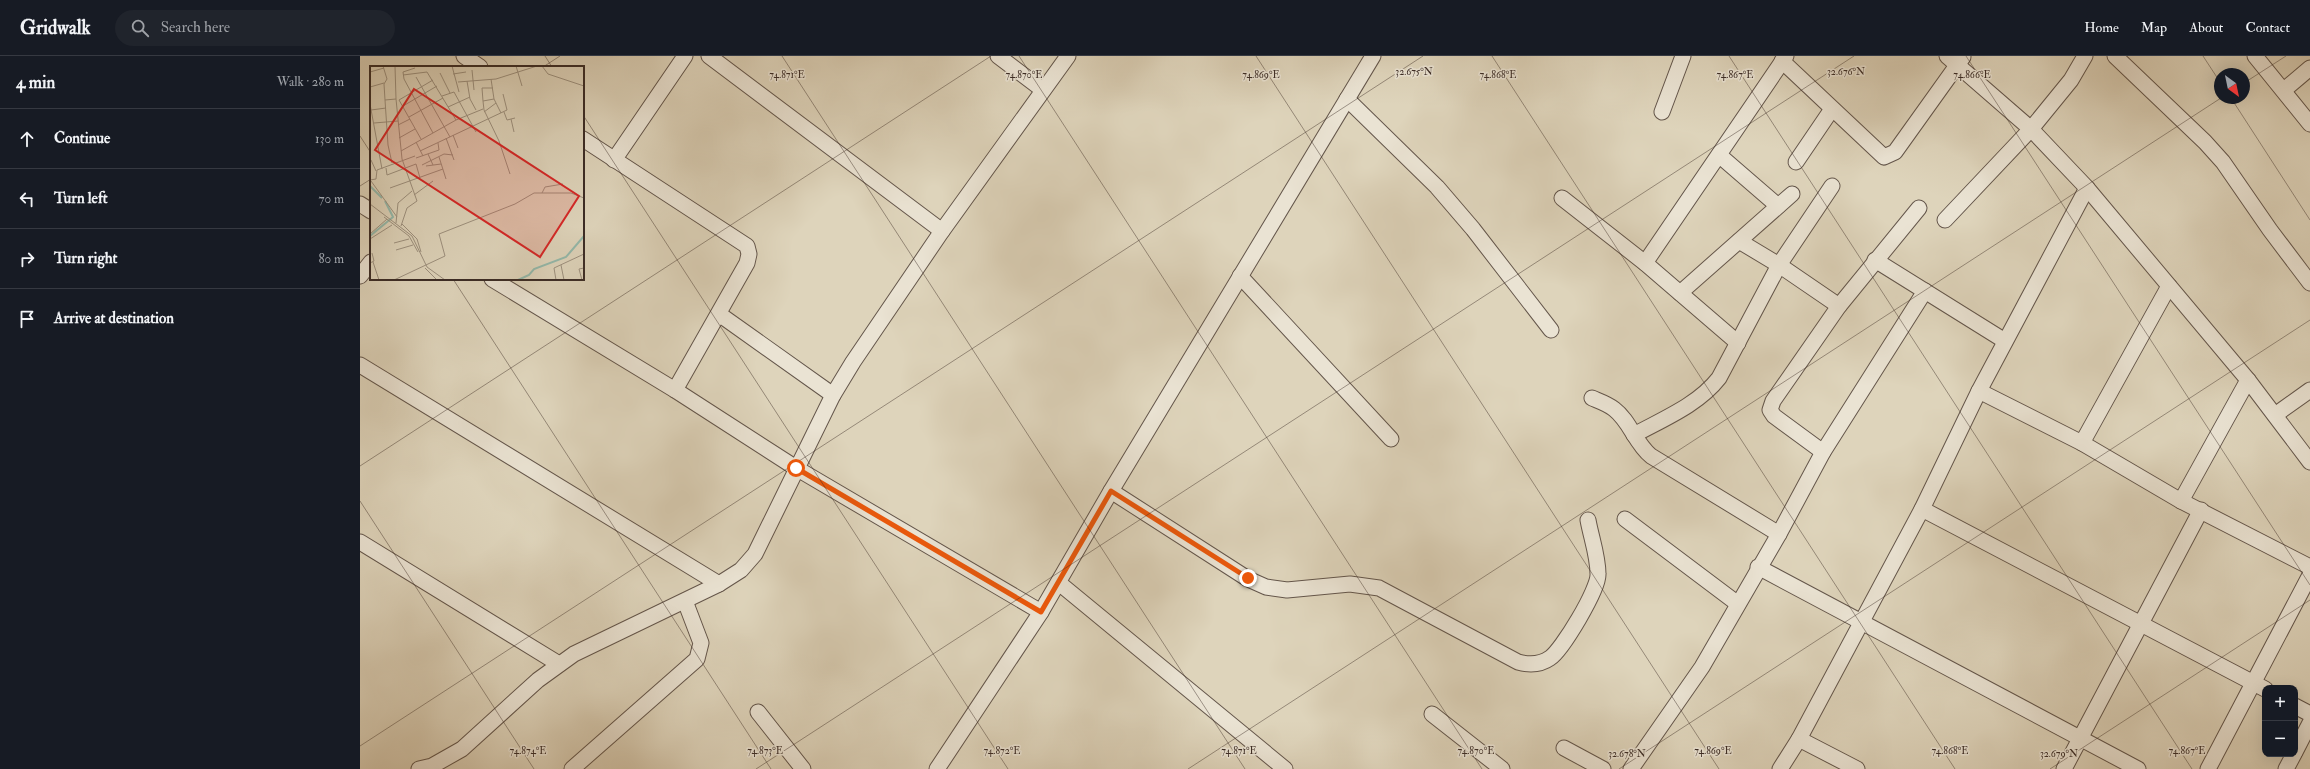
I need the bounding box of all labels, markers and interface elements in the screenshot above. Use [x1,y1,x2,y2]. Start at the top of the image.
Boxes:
search box [115,10,395,46]
text: Gridwalk [20,16,91,40]
icon: search [129,17,151,39]
text: Search here [161,18,230,37]
text: Home [2084,19,2119,36]
text: Map [2141,19,2167,36]
text: About [2189,19,2223,36]
text: Contact [2245,19,2290,36]
inset map [370,66,584,280]
text: 32.675°N [1395,66,1433,78]
text: 32.676°N [1827,66,1865,78]
north arrow [2214,68,2250,104]
text: 74.871°E [769,69,805,81]
text: 74.870°E [1006,69,1042,81]
text: 74.869°E [1242,69,1280,81]
text: 74.868°E [1479,69,1517,81]
text: 74.867°E [1717,69,1753,81]
text: 74.866°E [1953,69,1991,81]
text: 4 min [16,72,55,93]
text: Walk · 280 m [277,74,344,90]
icon: ahead [16,128,38,150]
text: Continue [54,129,110,148]
text: 130 m [315,131,344,147]
icon: left [16,188,38,210]
text: Turn left [54,189,108,208]
text: 70 m [319,191,344,207]
icon: right [16,248,38,270]
text: Turn right [54,249,117,268]
text: 80 m [318,251,344,267]
icon: arrive [16,308,38,330]
text: Arrive at destination [54,309,174,328]
route start [787,459,805,477]
route end [1239,569,1257,587]
map controls [2262,685,2298,757]
button: + [2262,685,2298,721]
button: − [2262,721,2298,757]
text: 74.874°E [510,745,547,757]
text: 74.873°E [747,745,783,757]
text: 74.872°E [984,745,1020,757]
text: 74.871°E [1221,745,1257,757]
text: 74.870°E [1458,745,1494,757]
text: 74.869°E [1694,745,1732,757]
text: 74.868°E [1931,745,1969,757]
text: 74.867°E [2169,745,2205,757]
text: 32.678°N [1608,748,1646,760]
text: 32.679°N [2040,748,2078,760]

